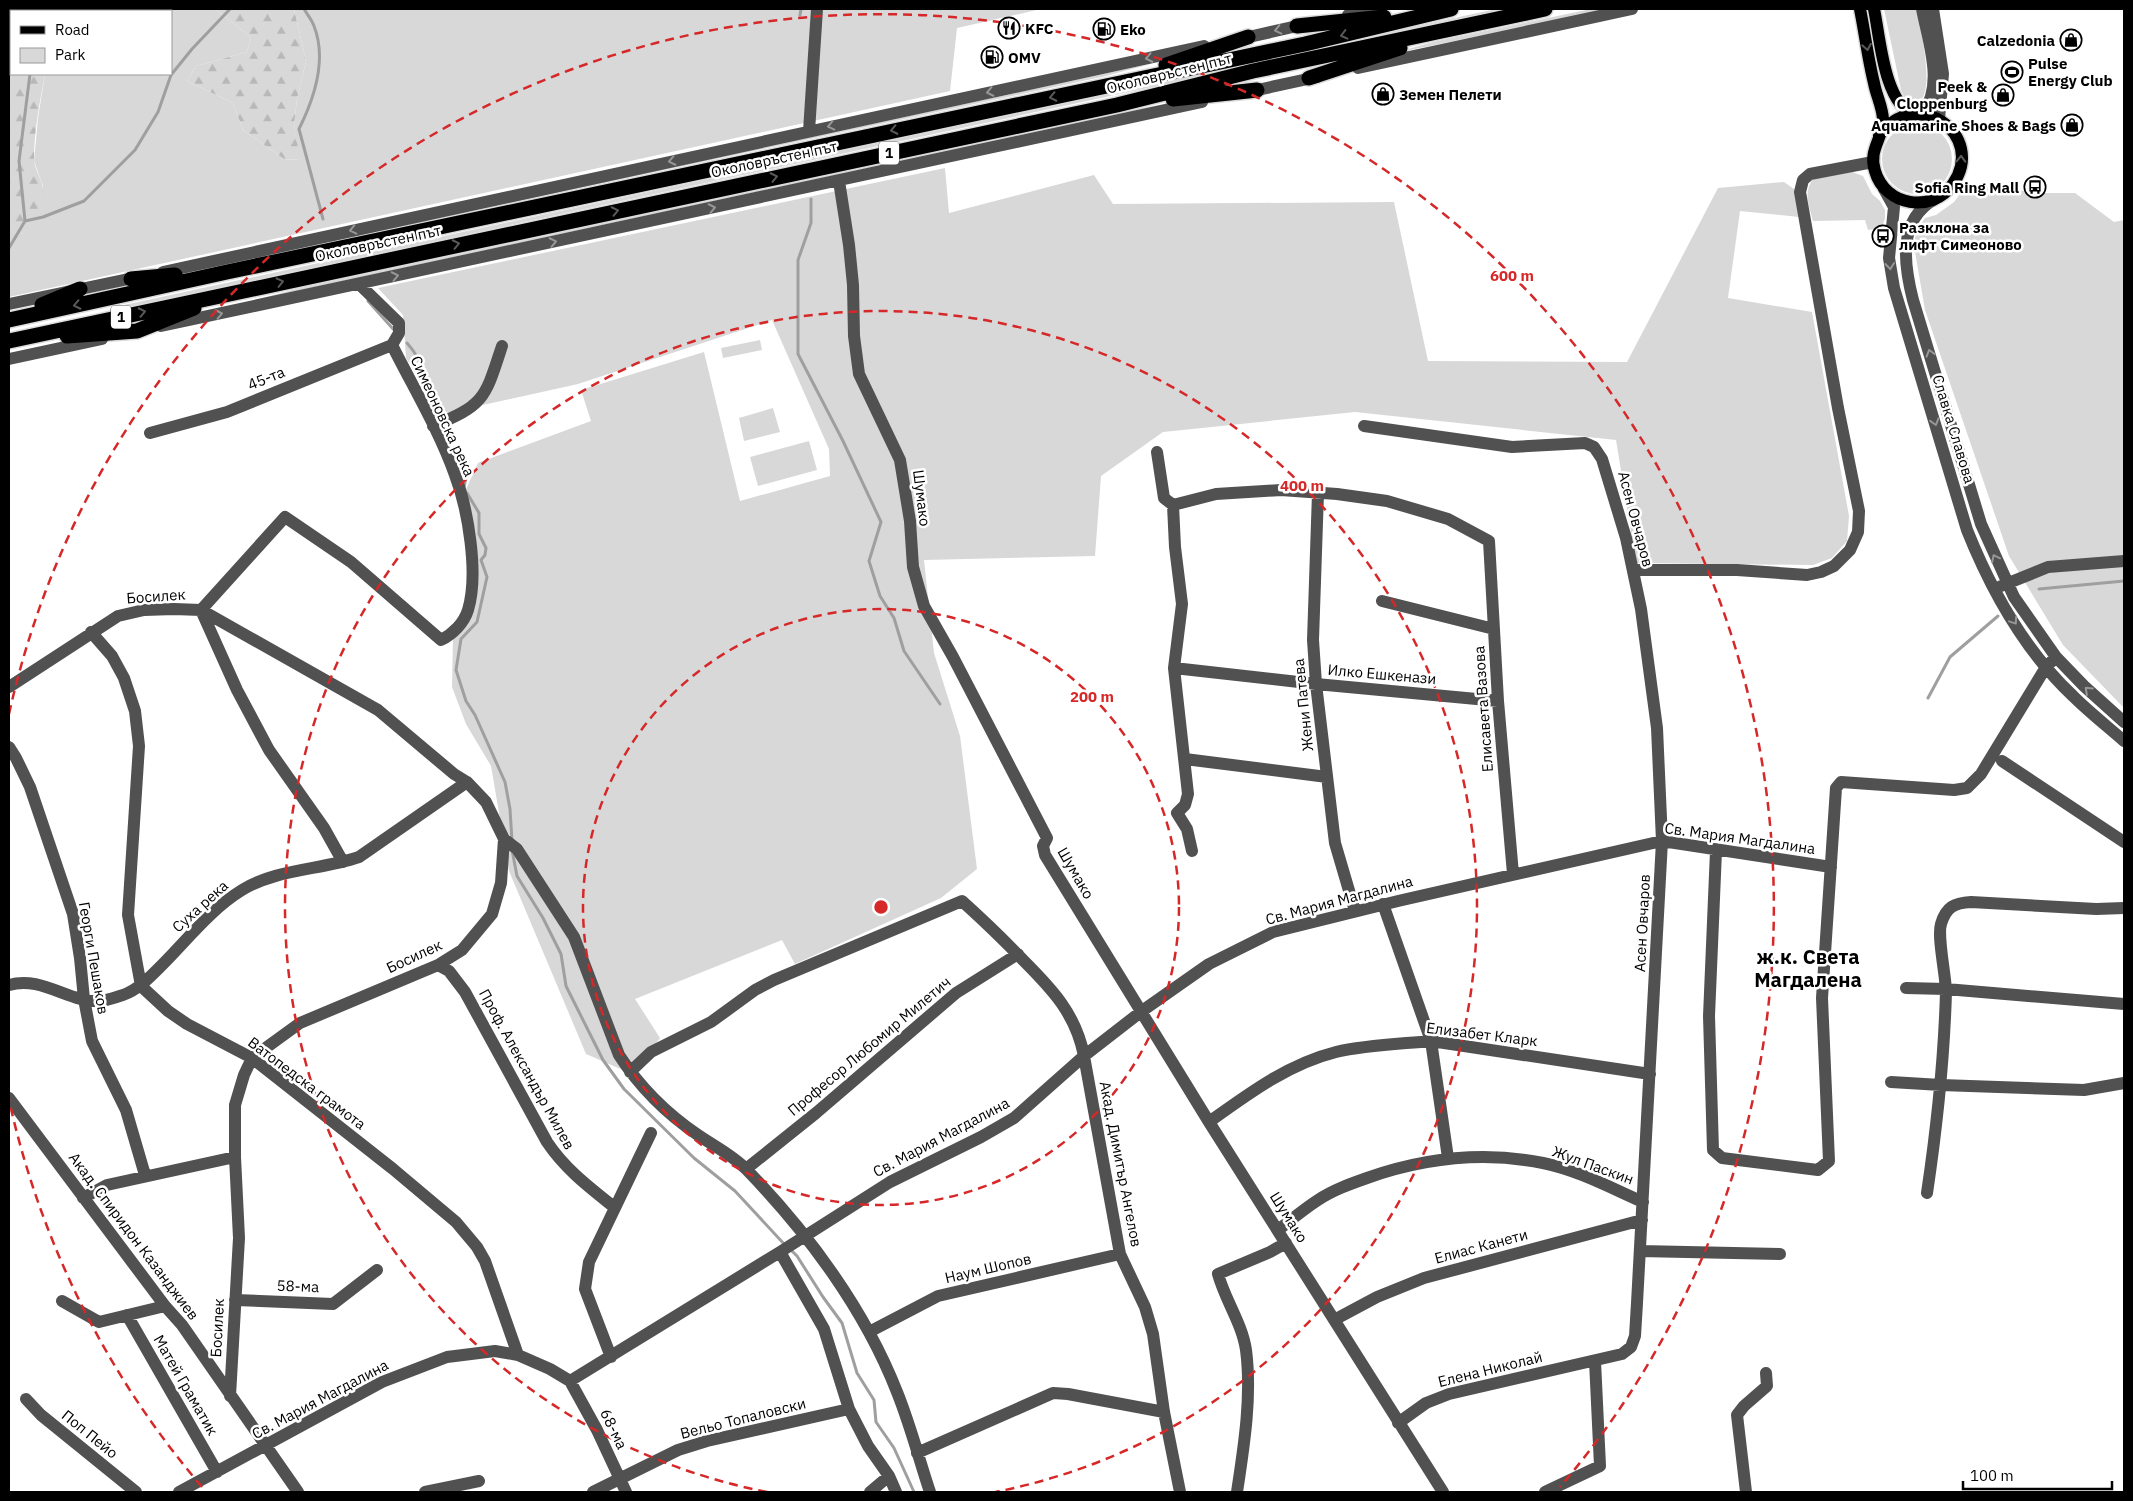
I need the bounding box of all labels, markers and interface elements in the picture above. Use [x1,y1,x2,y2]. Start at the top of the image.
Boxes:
legend [10,10,172,75]
restaurant icon: KFC [997,16,1021,40]
fuel station icon: Eko [1092,17,1116,41]
place label: KFC [1025,19,1054,38]
text: Road [55,20,90,39]
place label: Eko [1120,20,1146,39]
one-way arrow [1273,24,1282,35]
shop icon: Calzedonia [2059,28,2083,52]
one-way arrow [1341,29,1349,39]
place label: Calzedonia [1977,31,2055,50]
one-way arrow [1861,42,1872,51]
text: Park [55,45,85,64]
fuel station icon: OMV [980,45,1004,69]
place label: OMV [1008,48,1041,67]
street label: Околовръстен път [1104,48,1234,98]
one-way arrow [1144,52,1153,63]
place label: Pulse Energy Club [2028,54,2113,90]
sports icon: Pulse Energy Club [2000,60,2024,84]
place label: Peek & Cloppenburg [1896,77,1988,113]
shop icon: Земен Пелети [1371,82,1395,106]
shop icon: Peek & Cloppenburg [1991,83,2015,107]
place label: Земен Пелети [1399,85,1502,104]
one-way arrow [985,86,994,97]
one-way arrow [1049,91,1057,102]
shop icon: Aquamarine Shoes & Bags [2060,113,2084,137]
place label: Aquamarine Shoes & Bags [1871,116,2056,135]
one-way arrow [827,120,835,131]
one-way arrow [890,125,899,135]
street label: Околовръстен път [709,136,839,182]
road number: 1 [879,142,899,164]
one-way arrow [1955,154,1966,162]
one-way arrow [668,156,677,166]
one-way arrow [770,172,779,183]
bus stop icon: Sofia Ring Mall [2023,175,2047,199]
place label: Sofia Ring Mall [1915,178,2019,197]
one-way arrow [708,203,717,214]
one-way arrow [611,206,620,216]
place label: Разклона за лифт Симеоново [1899,218,2022,254]
street label: Околовръстен път [313,220,443,266]
one-way arrow [349,224,357,235]
bus stop icon: Разклона за лифт Симеоново [1871,224,1895,248]
one-way arrow [549,237,558,248]
one-way arrow [452,239,461,250]
one-way arrow [1884,263,1895,271]
text: 600 m [1490,266,1534,285]
one-way arrow [390,271,399,282]
one-way arrow [276,277,285,288]
one-way arrow [72,299,81,310]
road number: 1 [111,306,131,328]
one-way arrow [138,307,146,318]
one-way arrow [214,309,223,320]
one-way arrow [1925,350,1935,358]
street label: Симеоновска река [407,353,479,479]
street label: 45-та [245,362,287,394]
street label: Славка Славова [1928,372,1980,486]
one-way arrow [1930,418,1940,426]
street label: Шумако [909,469,935,527]
street label: Асен Овчаров [1614,469,1658,569]
text: 400 m [1280,476,1324,495]
one-way arrow [1991,554,2001,563]
street label: Босилек [126,584,186,608]
one-way arrow [2008,615,2017,625]
street label: Елисавета Вазова [1469,645,1497,773]
street label: Жени Патева [1289,658,1317,752]
street label: Илко Ешкенази [1327,660,1437,688]
text: 200 m [1070,687,1114,706]
one-way arrow [2084,687,2093,696]
street label: Св. Мария Магдалина [1664,818,1816,858]
street label: Шумако [1054,844,1098,902]
street label: Св. Мария Магдалина [1263,871,1415,929]
street label: Асен Овчаров [1630,873,1654,973]
street label: Суха река [168,876,232,936]
centre of rings [872,898,890,916]
street label: Георги Пешаков [75,900,113,1016]
street label: Босилек [383,935,445,977]
district label: ж.к. Света Магдалена [1754,943,1862,993]
street label: Професор Любомир Милетич [784,972,954,1120]
street label: Проф. Александър Милев [475,985,579,1153]
street label: Елизабет Кларк [1425,1018,1539,1050]
street label: Ватопедска грамота [244,1033,370,1133]
street label: Акад. Димитър Ангелов [1096,1080,1146,1248]
street label: Св. Мария Магдалина [870,1093,1012,1181]
street label: Жул Паскин [1550,1141,1636,1189]
street label: Акад. Спиридон Казанджиев [65,1148,203,1324]
street label: Шумако [1266,1188,1312,1246]
street label: Елиас Канети [1432,1224,1530,1268]
street label: Наум Шопов [943,1249,1033,1287]
street label: 58-ма [276,1276,320,1296]
street label: Босилек [206,1298,228,1358]
street label: Матей Граматик [150,1331,222,1439]
street label: Елена Николай [1436,1347,1544,1391]
street label: Св. Мария Магдалина [249,1355,391,1443]
street label: Вельо Топаловски [678,1393,808,1443]
street label: Поп Пейо [58,1406,122,1462]
street label: 68-ма [596,1406,632,1452]
scale bar [1963,1458,2112,1490]
text: 100 m [1970,1466,2014,1485]

